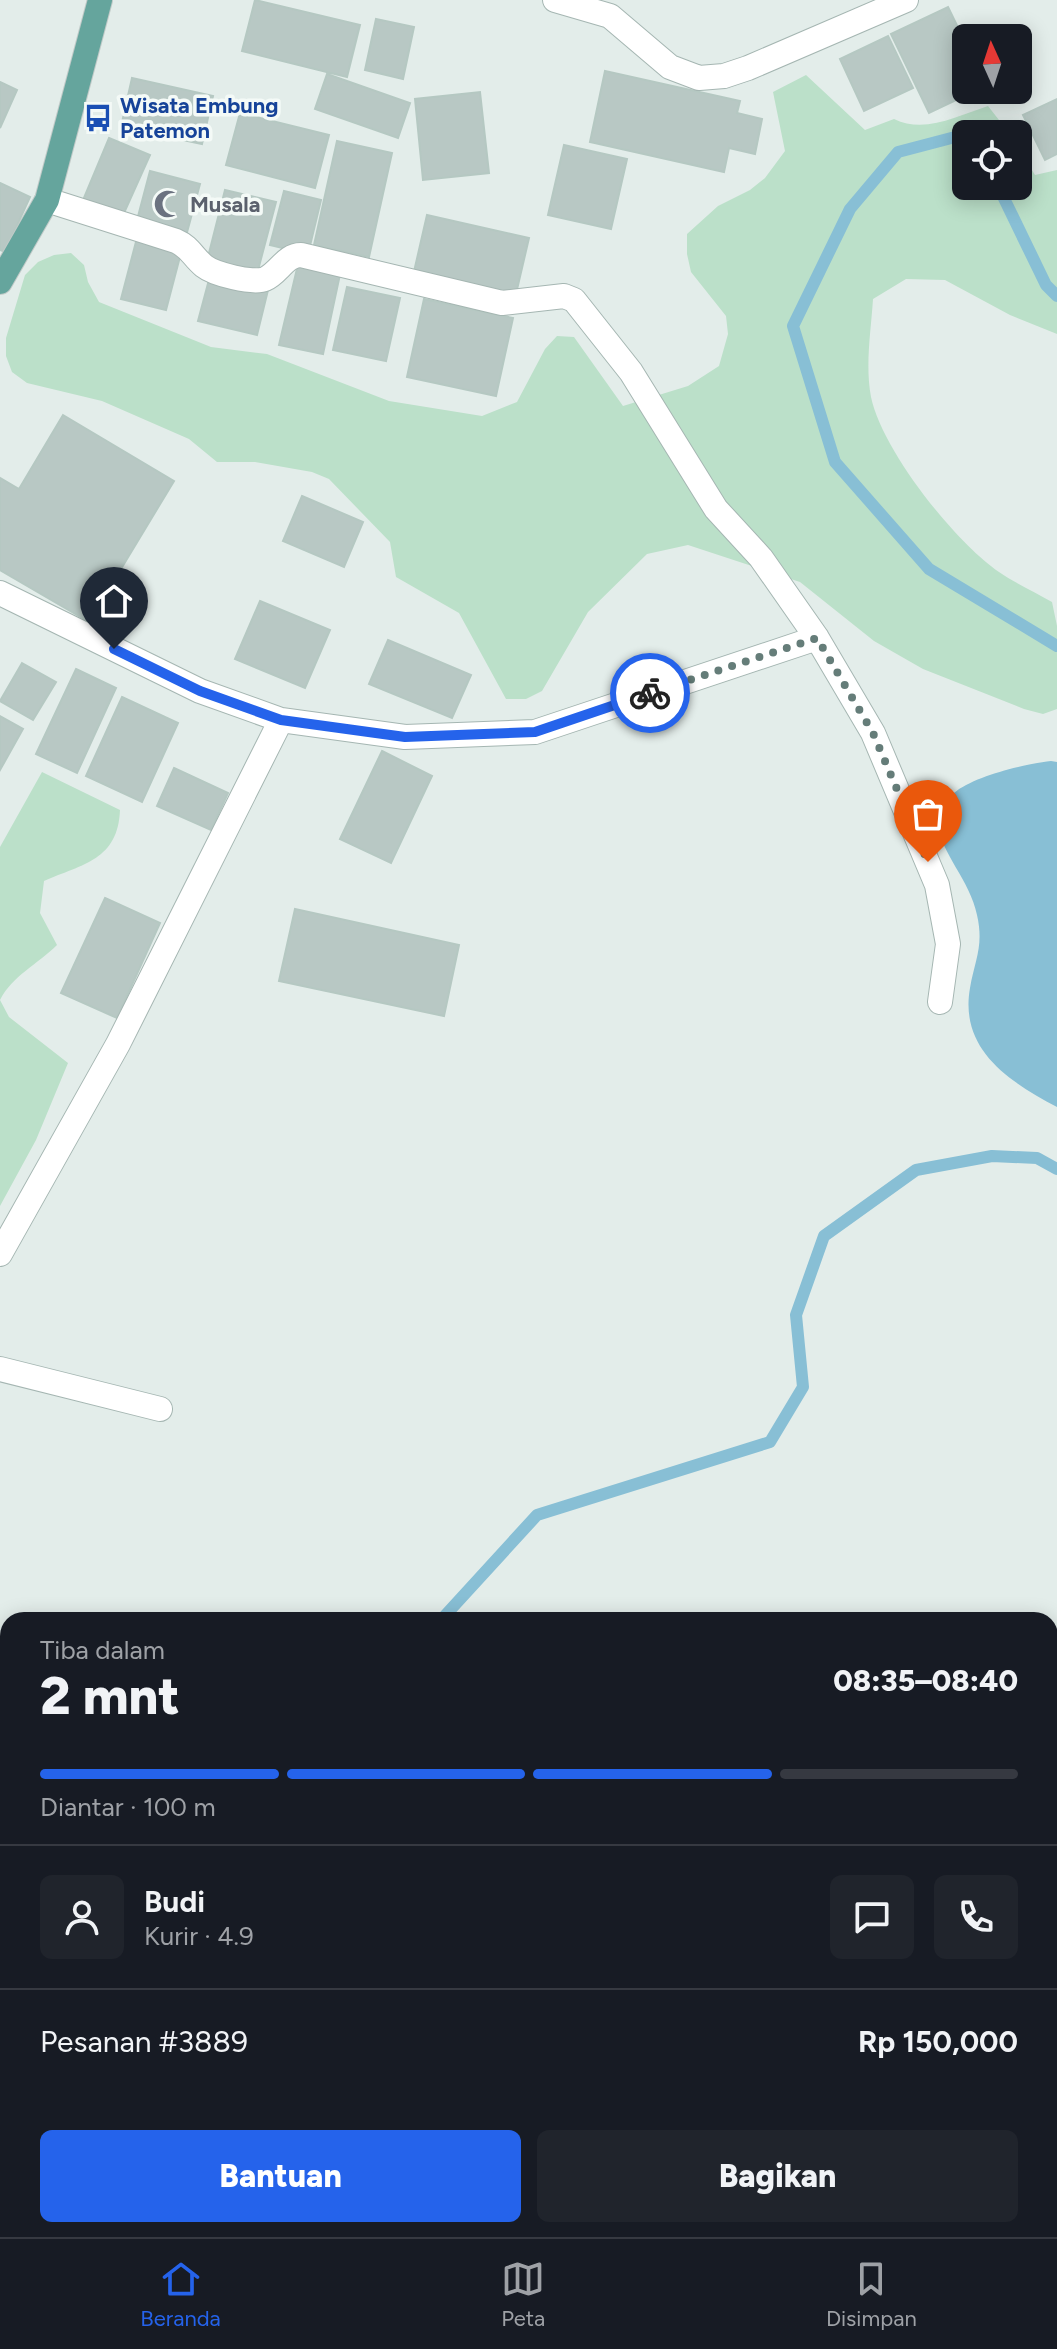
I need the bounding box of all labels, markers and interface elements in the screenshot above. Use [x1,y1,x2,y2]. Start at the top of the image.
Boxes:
north arrow [952,24,1032,104]
map controls [952,24,1032,200]
place label: Wisata Embung Patemon [120,92,279,144]
bus stop icon: Wisata Embung Patemon [83,103,113,133]
button: locate [952,120,1032,200]
mosque icon: Musala [153,189,183,219]
place label: Musala [190,191,260,218]
pin [80,567,148,649]
icon: home [92,579,136,623]
courier [610,653,690,733]
icon: bike [628,671,672,715]
pin [894,780,962,862]
icon: bag [906,792,950,836]
text: Tiba dalam [40,1634,165,1666]
text: 08:35–08:40 [833,1662,1018,1699]
text: 2 mnt [40,1665,180,1727]
text: Diantar · 100 m [40,1791,216,1823]
button: person [40,1875,124,1959]
button: chat [830,1875,914,1959]
button: phone [934,1875,1018,1959]
text: Budi [144,1883,205,1920]
text: Kurir · 4.9 [144,1920,254,1952]
text: Pesanan #3889 [40,2023,248,2060]
text: Rp 150,000 [858,2023,1018,2060]
button: Bantuan [40,2130,521,2222]
button: Bagikan [537,2130,1018,2222]
tab: Beranda [140,2257,221,2332]
tab: Peta [501,2257,545,2332]
tab: Disimpan [826,2257,917,2332]

